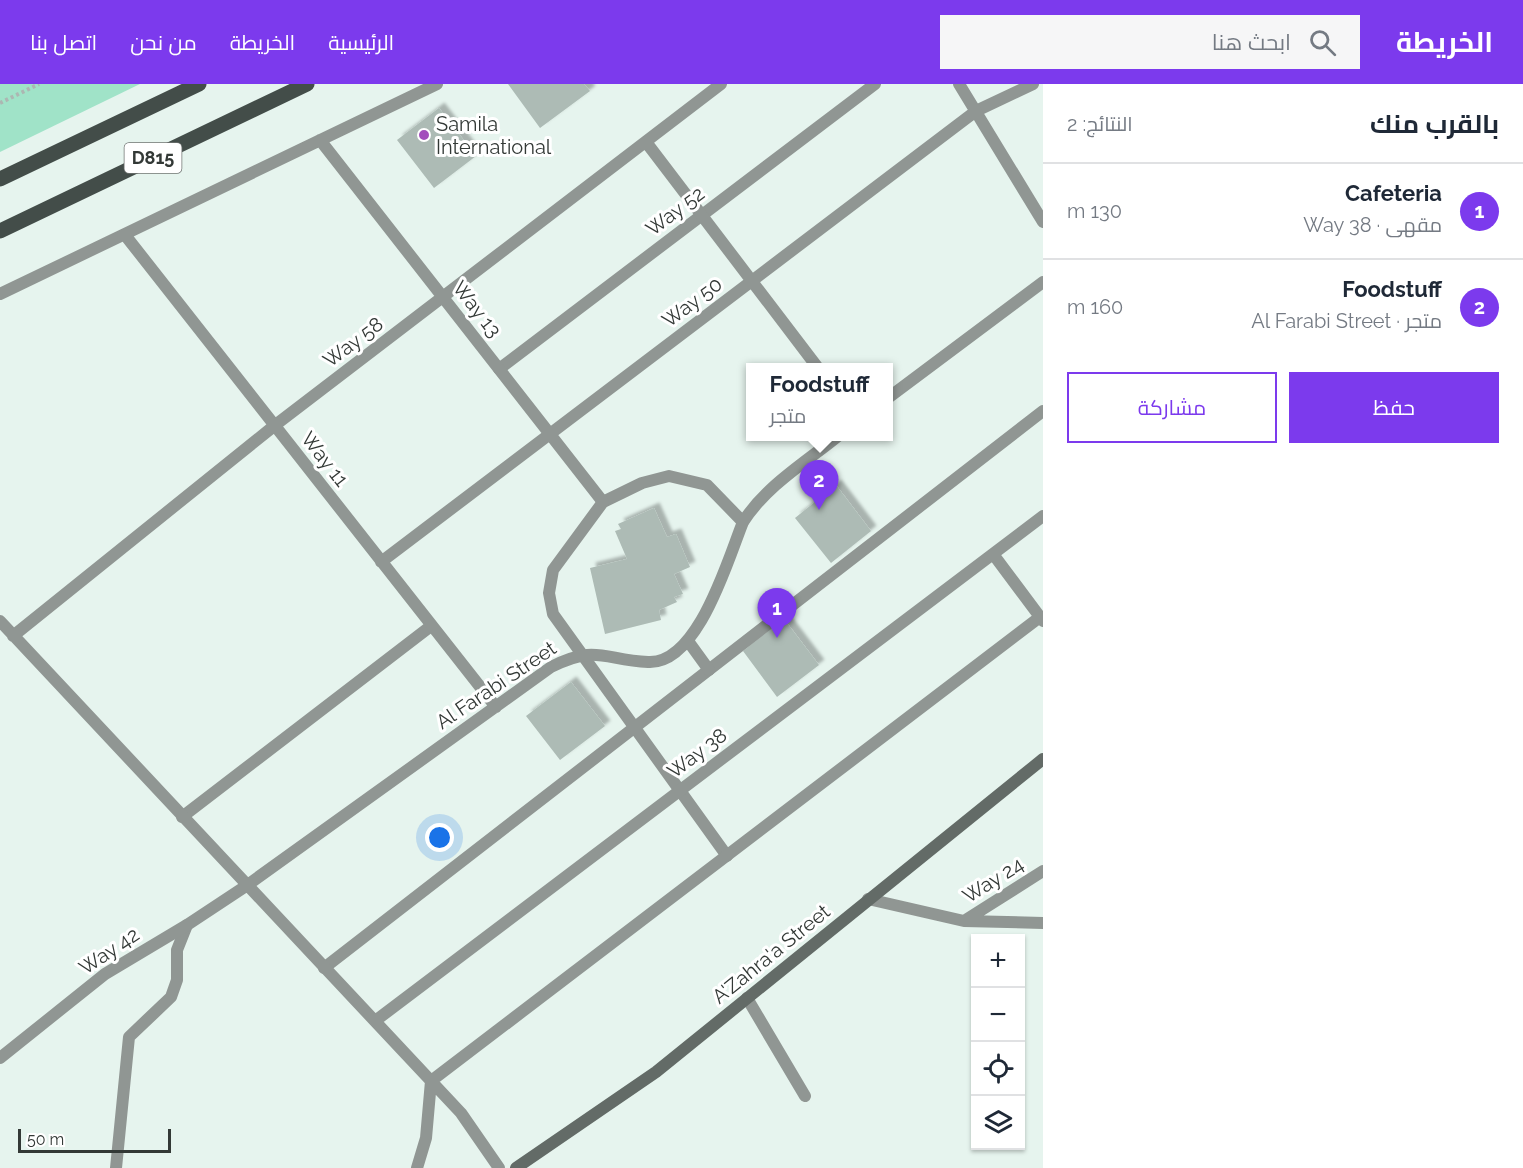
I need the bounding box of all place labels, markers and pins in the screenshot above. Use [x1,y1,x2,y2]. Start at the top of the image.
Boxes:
place label: Samila International [436,112,552,159]
marker: Samila International [417,128,431,142]
pin: 2 [800,460,838,510]
pin: 1 [758,588,796,638]

